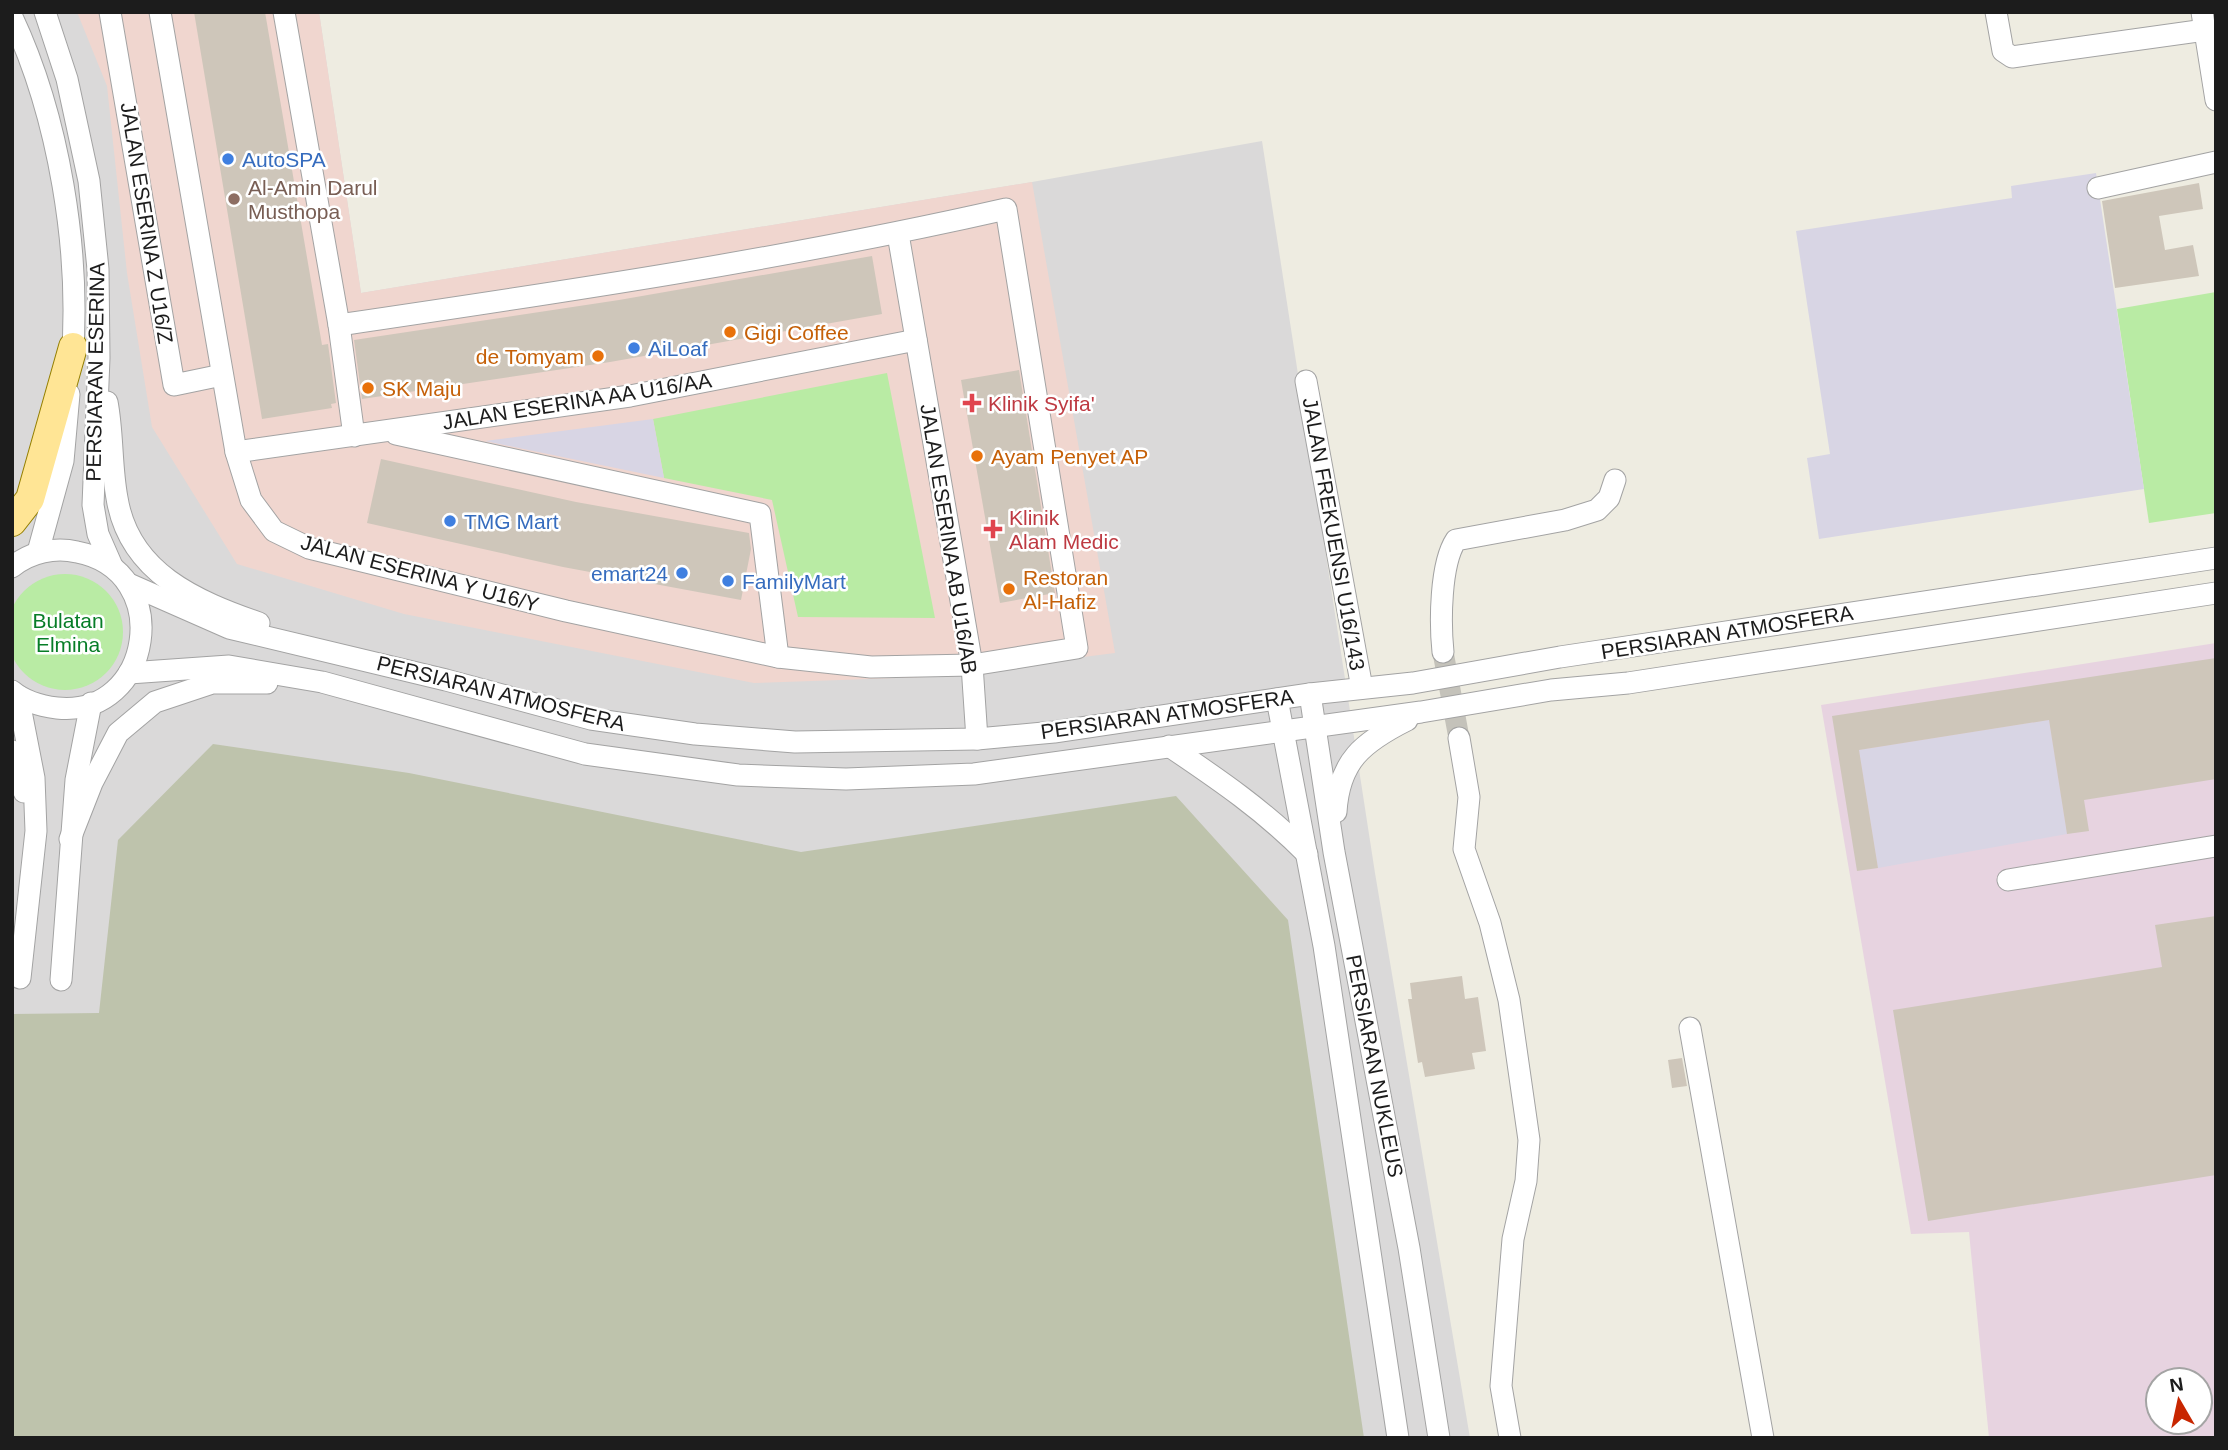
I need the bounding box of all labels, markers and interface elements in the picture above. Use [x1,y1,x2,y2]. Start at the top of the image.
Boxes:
street label: JALAN ESERINA Z U16/Z [117,101,177,345]
place label: AutoSPA [242,148,326,171]
marker: AutoSPA [220,151,236,167]
place label: Al-Amin Darul Musthopa [248,176,378,223]
marker: Al-Amin Darul Musthopa [226,191,242,207]
street label: PERSIARAN ESERINA [82,262,108,482]
place label: Gigi Coffee [744,321,849,344]
marker: Gigi Coffee [722,324,738,340]
place label: AiLoaf [648,337,708,360]
marker: AiLoaf [626,340,642,356]
place label: de Tomyam [476,345,584,368]
marker: de Tomyam [590,348,606,364]
street label: JALAN ESERINA AA U16/AA [441,368,713,434]
place label: SK Maju [382,377,461,400]
marker: SK Maju [360,380,376,396]
place label: Klinik Syifa' [988,392,1095,415]
marker: Klinik Syifa' [962,393,982,413]
street label: JALAN FREKUENSI U16/143 [1299,396,1369,672]
street label: JALAN ESERINA AB U16/AB [916,402,982,676]
place label: Ayam Penyet AP [991,445,1148,468]
marker: Ayam Penyet AP [969,448,985,464]
place label: Klinik Alam Medic [1009,506,1119,553]
place label: TMG Mart [464,510,559,533]
marker: TMG Mart [442,513,458,529]
marker: Klinik Alam Medic [983,519,1003,539]
street label: JALAN ESERINA Y U16/Y [298,530,542,616]
place label: emart24 [591,562,668,585]
marker: emart24 [674,565,690,581]
place label: Restoran Al-Hafiz [1023,566,1108,613]
place label: FamilyMart [742,570,846,593]
marker: FamilyMart [720,573,736,589]
marker: Restoran Al-Hafiz [1001,581,1017,597]
street label: PERSIARAN ATMOSFERA [1599,601,1855,663]
park label: Bulatan Elmina [32,609,104,656]
street label: PERSIARAN ATMOSFERA [374,651,628,735]
street label: PERSIARAN ATMOSFERA [1039,685,1295,743]
street label: PERSIARAN NUKLEUS [1342,953,1408,1179]
north arrow [2144,1366,2214,1436]
text: N [2168,1373,2185,1396]

